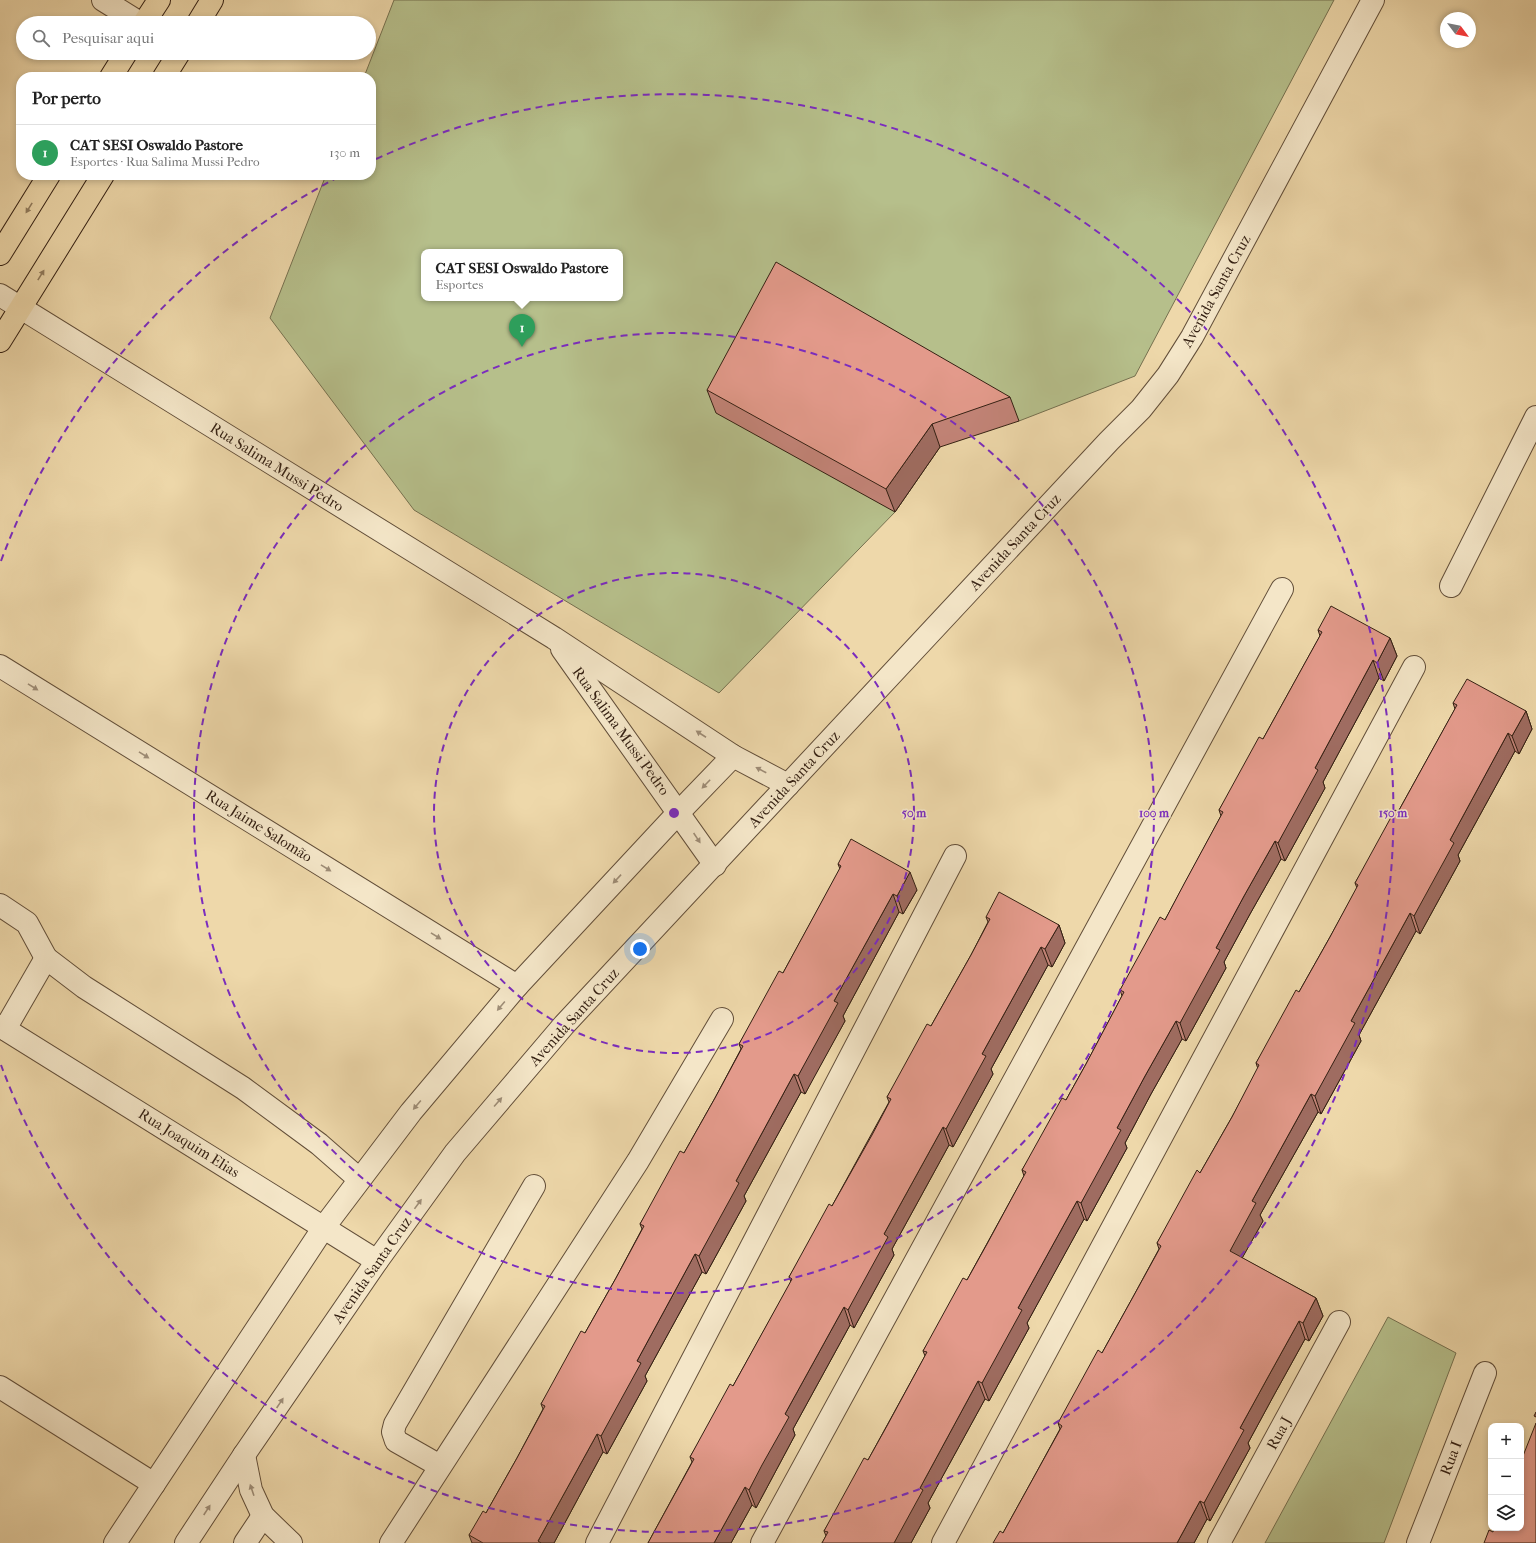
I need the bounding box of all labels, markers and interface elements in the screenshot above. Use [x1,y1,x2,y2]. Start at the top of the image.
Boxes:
north arrow [1440,12,1476,48]
search box [16,16,376,60]
icon: search [30,27,52,49]
text: Pesquisar aqui [62,29,154,47]
text: Por perto [32,88,101,108]
text: CAT SESI Oswaldo Pastore [70,136,243,154]
text: 1 [43,145,47,160]
text: 130 m [329,145,360,160]
text: Esportes · Rua Salima Mussi Pedro [70,154,260,169]
one-way arrow [25,202,32,214]
street label: Avenida Santa Cruz [1177,231,1255,351]
popup [421,249,623,301]
text: CAT SESI Oswaldo Pastore [436,259,608,277]
one-way arrow [37,270,45,280]
text: Esportes [436,277,483,292]
pin: 1 [509,314,535,347]
street label: Rua Salima Mussi Pedro [207,419,347,516]
street label: Avenida Santa Cruz [965,490,1065,595]
street label: Rua Salima Mussi Pedro [568,663,674,799]
one-way arrow [27,683,39,690]
street label: Avenida Santa Cruz [744,727,844,832]
one-way arrow [695,731,706,738]
one-way arrow [139,751,149,759]
one-way arrow [755,767,767,774]
one-way arrow [701,779,711,789]
street label: Rua Jaime Salomão [202,786,316,866]
centre of rings [667,806,681,820]
text: 50 m [902,806,927,820]
text: 100 m [1139,806,1170,820]
text: 150 m [1379,806,1408,820]
one-way arrow [693,833,701,844]
one-way arrow [321,864,331,872]
one-way arrow [613,874,622,883]
one-way arrow [430,933,442,940]
your location [630,939,650,959]
street label: Avenida Santa Cruz [525,964,623,1071]
one-way arrow [496,1000,505,1011]
one-way arrow [494,1097,503,1107]
one-way arrow [413,1100,422,1110]
street label: Rua Joaquim Elias [135,1105,243,1182]
one-way arrow [414,1199,422,1209]
street label: Avenida Santa Cruz [328,1213,416,1327]
one-way arrow [276,1397,284,1408]
street label: Rua J [1263,1413,1296,1453]
map controls [1488,1423,1524,1531]
button: + [1488,1423,1524,1459]
street label: Rua I [1436,1438,1466,1478]
button: − [1488,1459,1524,1495]
one-way arrow [249,1484,255,1496]
button: layers [1488,1495,1524,1531]
one-way arrow [203,1505,211,1516]

